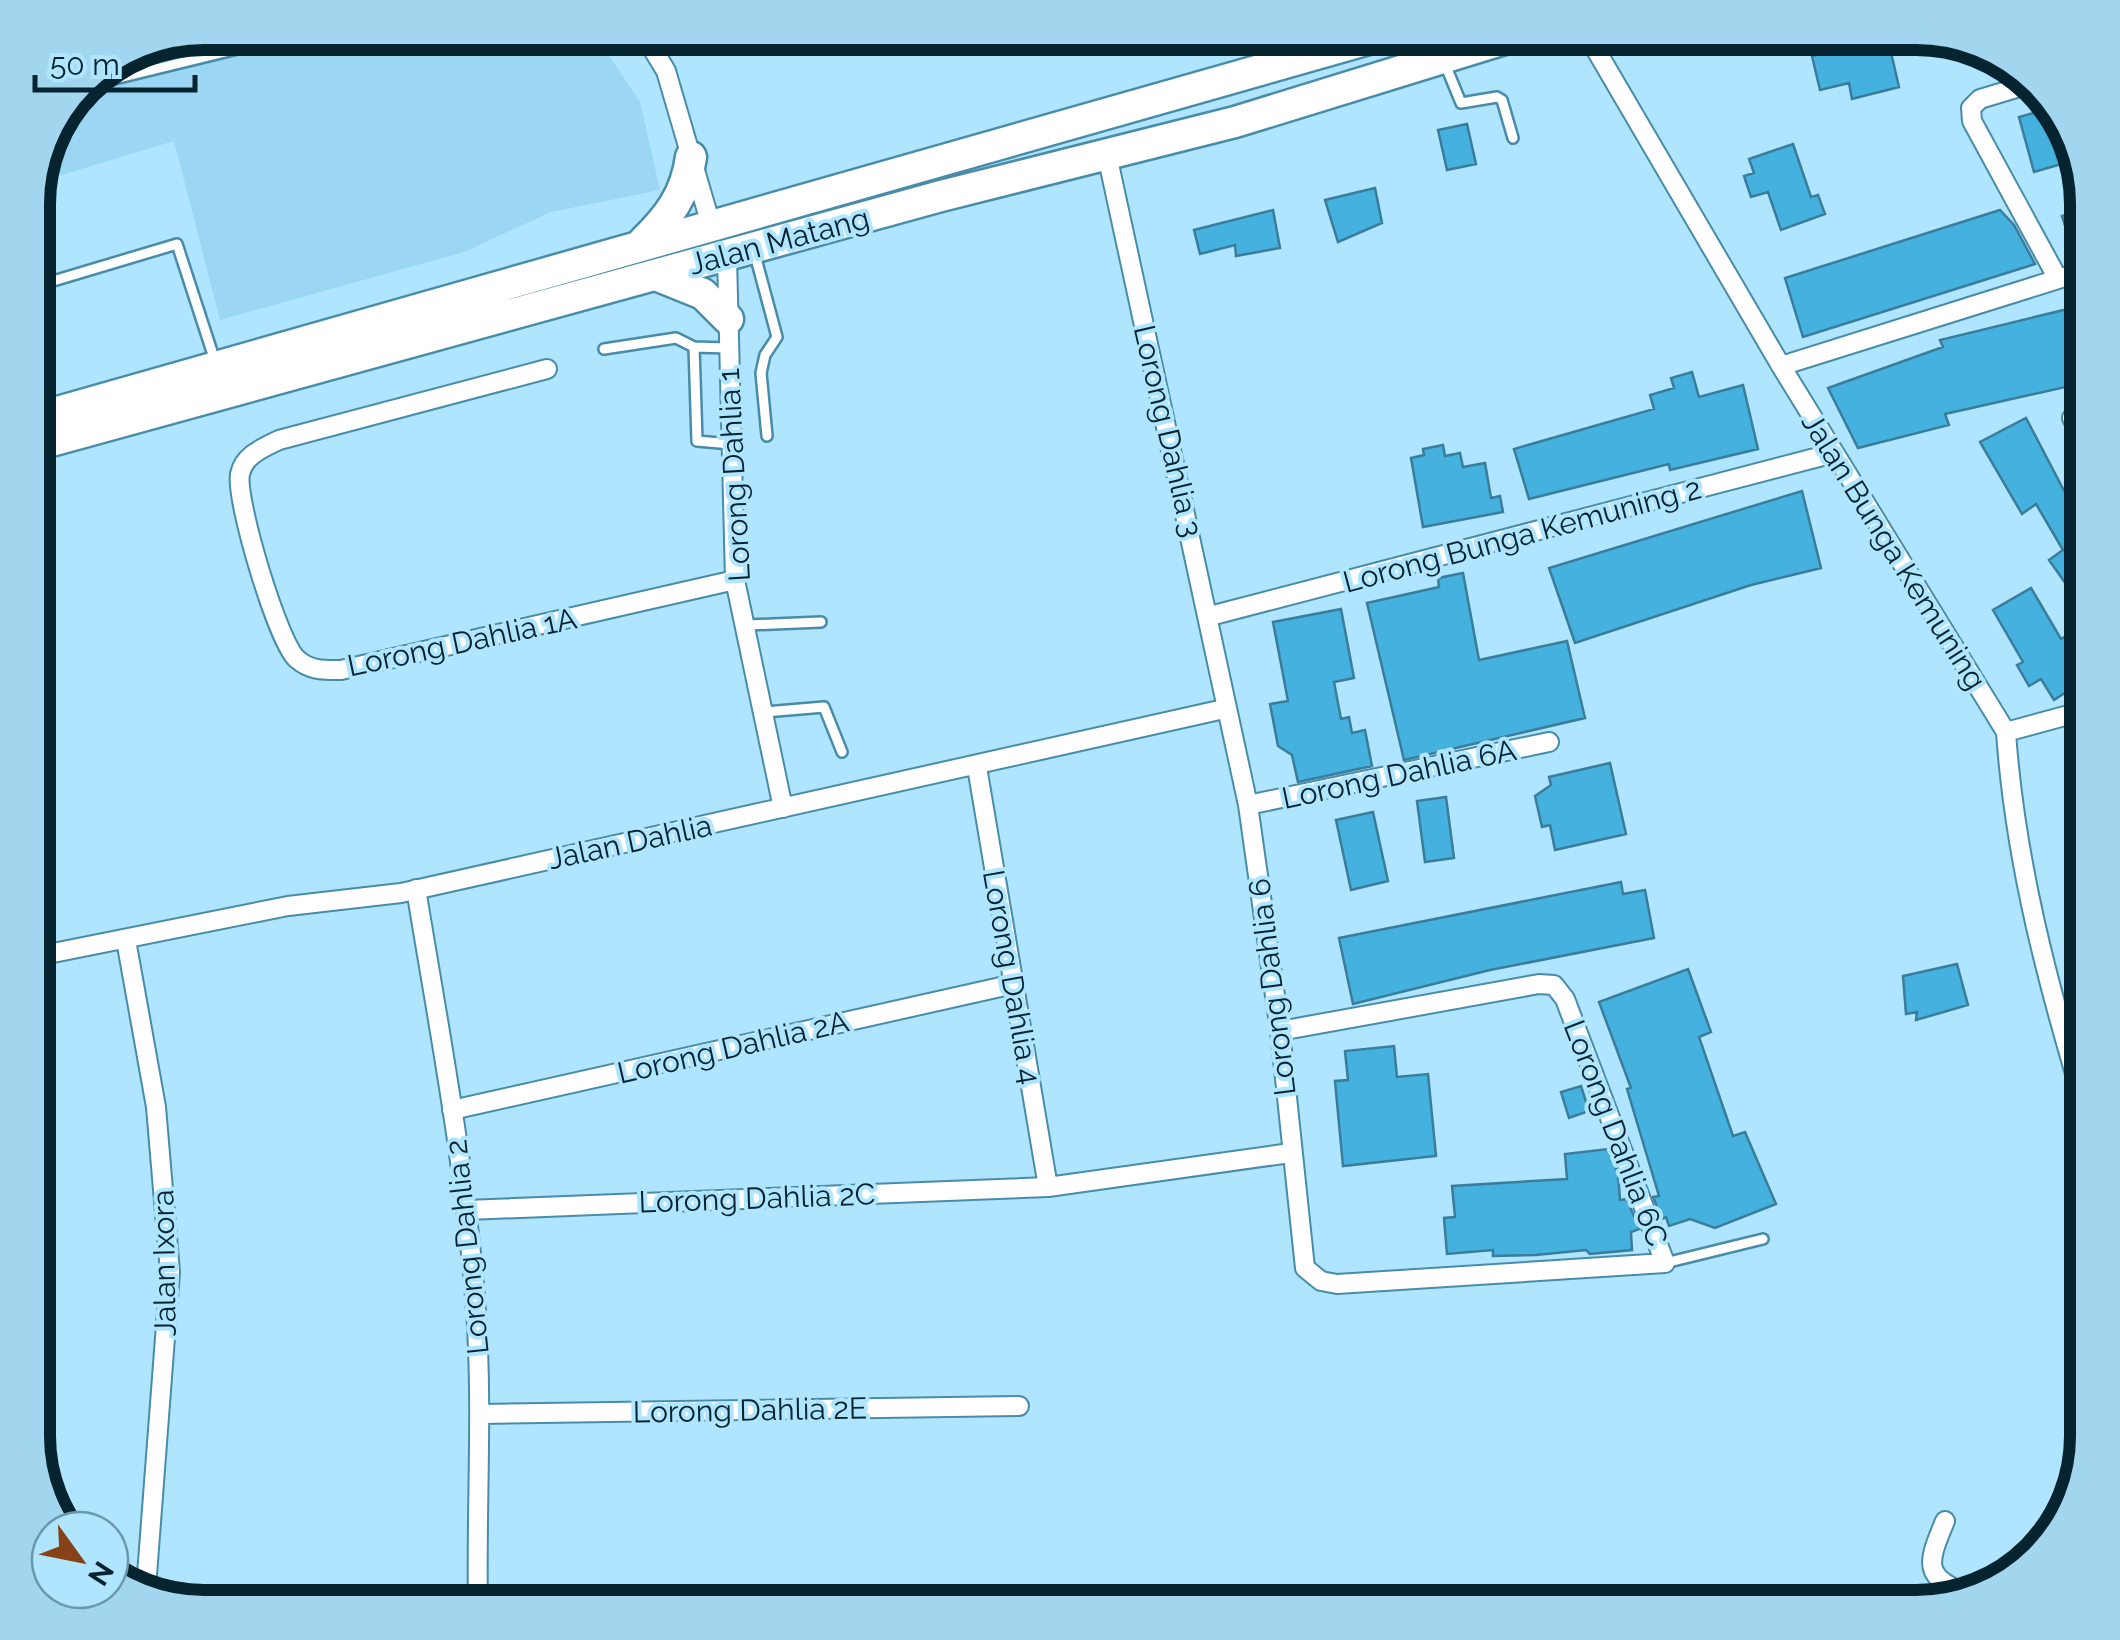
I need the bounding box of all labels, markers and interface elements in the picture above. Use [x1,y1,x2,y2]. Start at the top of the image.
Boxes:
scale bar [35,30,195,92]
text: 50 m [50,47,120,82]
street label: Jalan Matang [685,200,873,282]
street label: Lorong Dahlia 3 [1127,322,1209,540]
street label: Lorong Dahlia 1 [711,367,757,582]
street label: Jalan Bunga Kemuning [1795,406,1993,696]
street label: Lorong Bunga Kemuning 2 [1339,470,1705,600]
street label: Lorong Dahlia 1A [344,601,580,683]
street label: Lorong Dahlia 6A [1279,732,1519,816]
street label: Jalan Dahlia [545,808,715,876]
street label: Lorong Dahlia 4 [976,867,1048,1087]
street label: Lorong Dahlia 6 [1241,876,1303,1098]
street label: Lorong Dahlia 2A [614,1003,852,1091]
street label: Lorong Dahlia 6C [1557,1015,1675,1251]
street label: Lorong Dahlia 2 [438,1138,496,1356]
street label: Lorong Dahlia 2C [638,1176,876,1220]
street label: Jalan Ixora [145,1189,183,1337]
street label: Lorong Dahlia 2E [633,1390,867,1430]
north arrow [30,1510,130,1610]
text: N [81,1555,120,1591]

